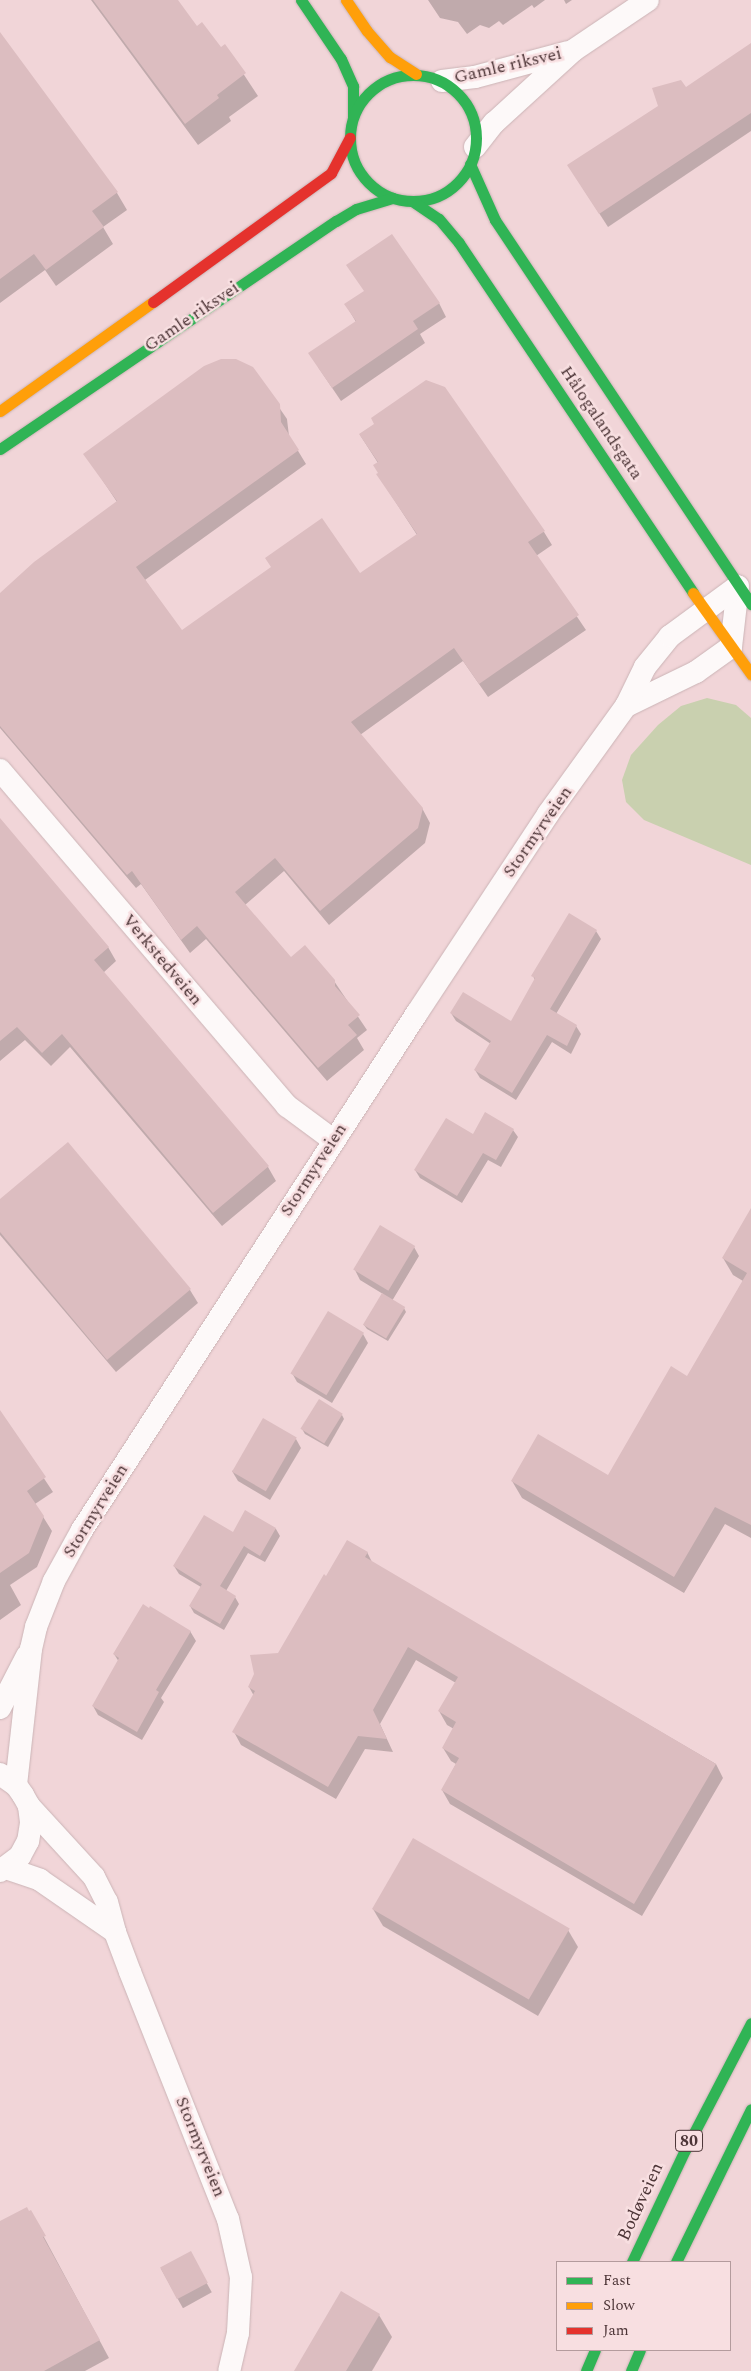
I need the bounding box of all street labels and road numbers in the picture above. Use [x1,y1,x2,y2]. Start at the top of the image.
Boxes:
street label: Gamle riksvei [452,43,564,89]
street label: Gamle riksvei [140,277,244,357]
street label: Hålogalandsgata [555,362,647,484]
street label: Stormyrveien [499,782,577,882]
street label: Verkstedveien [117,910,207,1010]
street label: Stormyrveien [276,1120,352,1220]
street label: Stormyrveien [59,1460,133,1562]
street label: Stormyrveien [170,2094,230,2200]
road number: 80 [674,2128,704,2154]
street label: Bodøveien [614,2159,668,2245]

